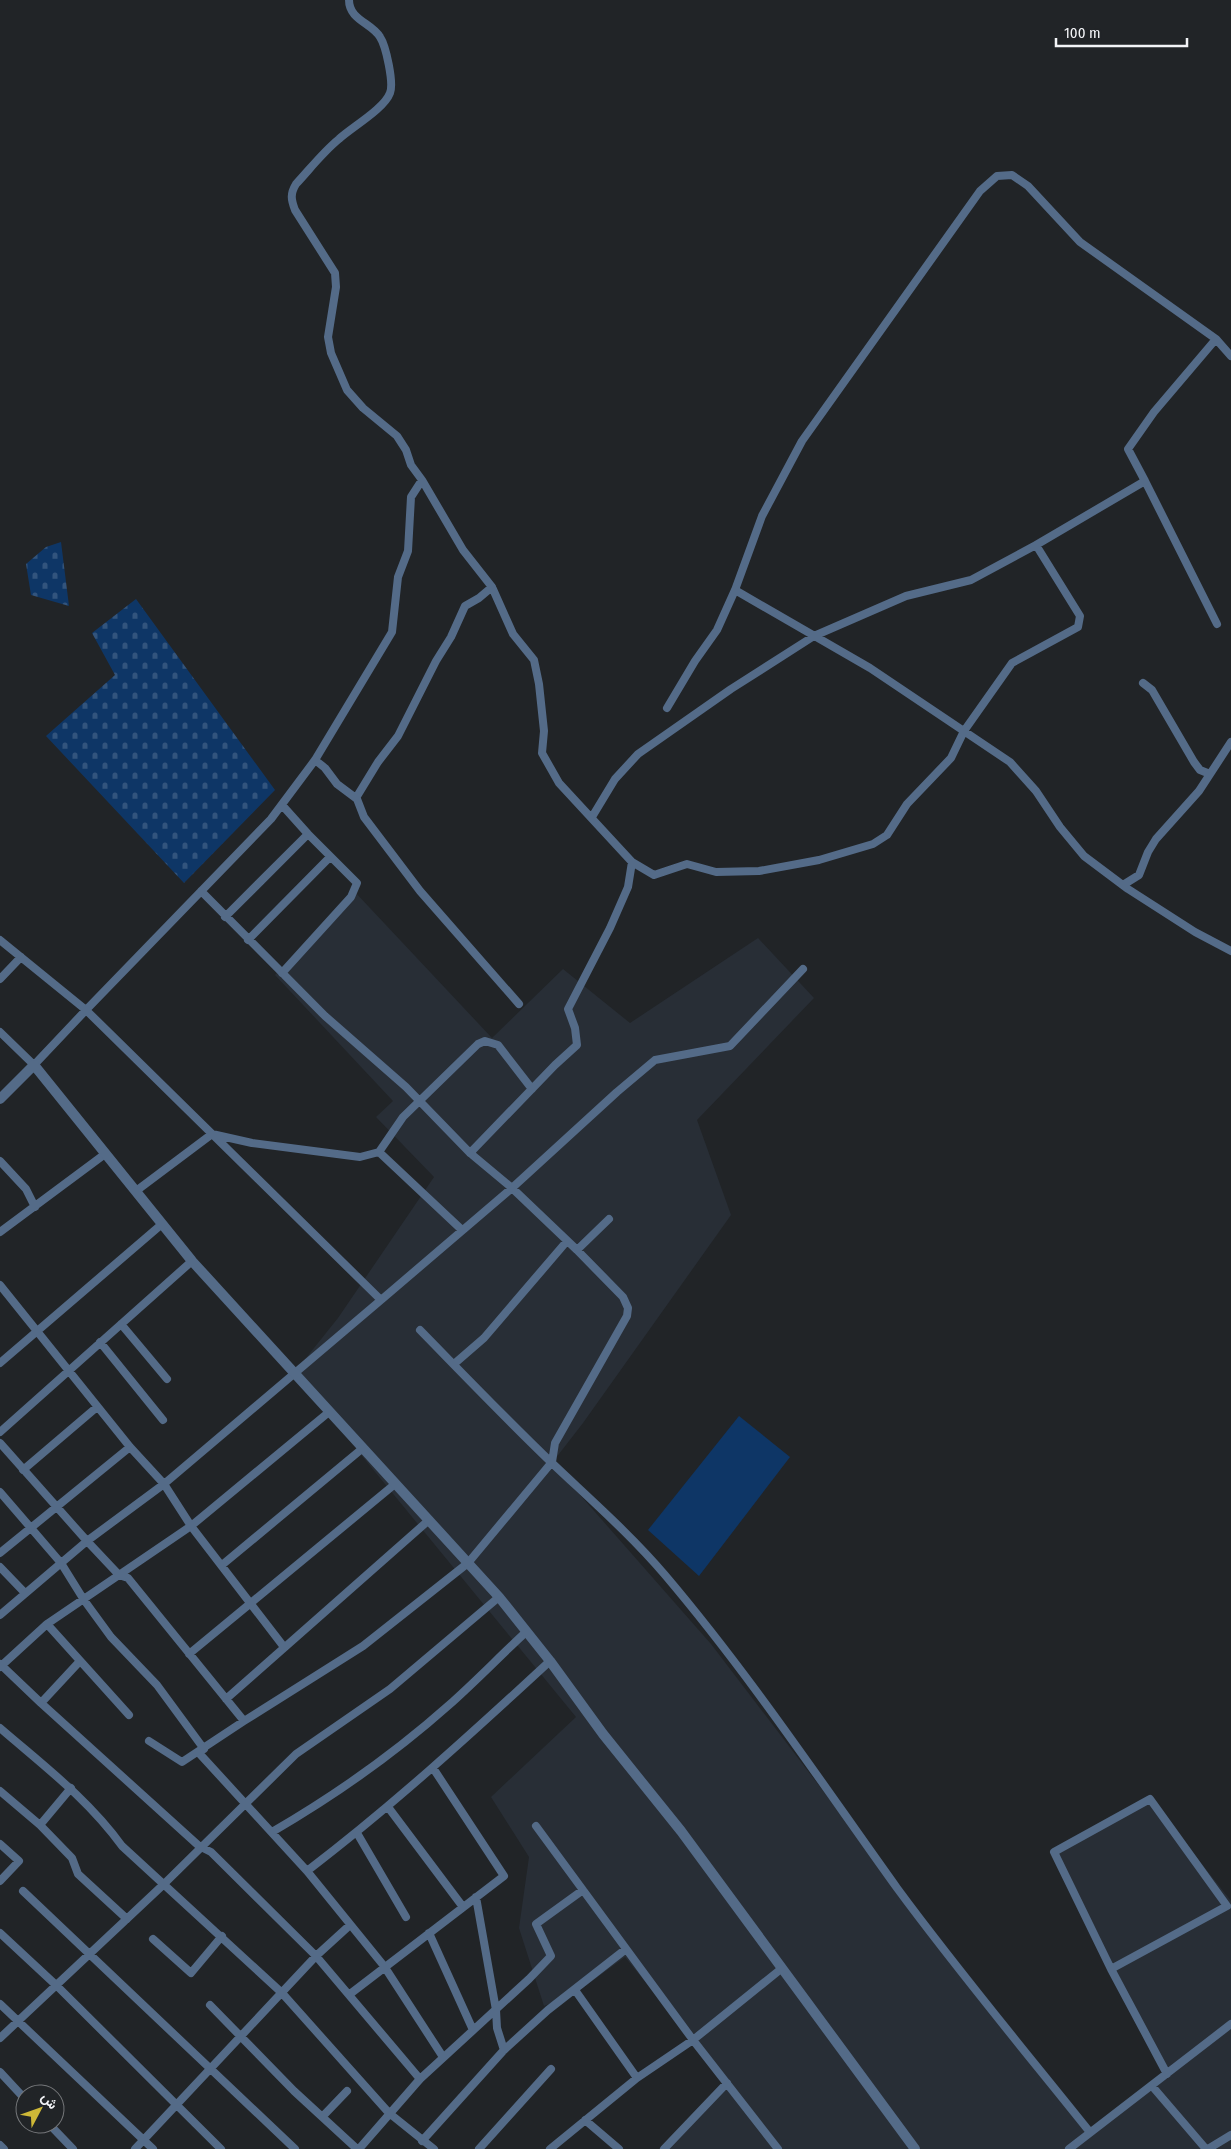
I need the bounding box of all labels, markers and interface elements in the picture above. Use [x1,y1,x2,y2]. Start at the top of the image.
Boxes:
scale bar [1056,15,1187,47]
text: 100 m [1064,24,1101,42]
north arrow [15,2084,65,2134]
text: ش [37,2089,61,2113]

